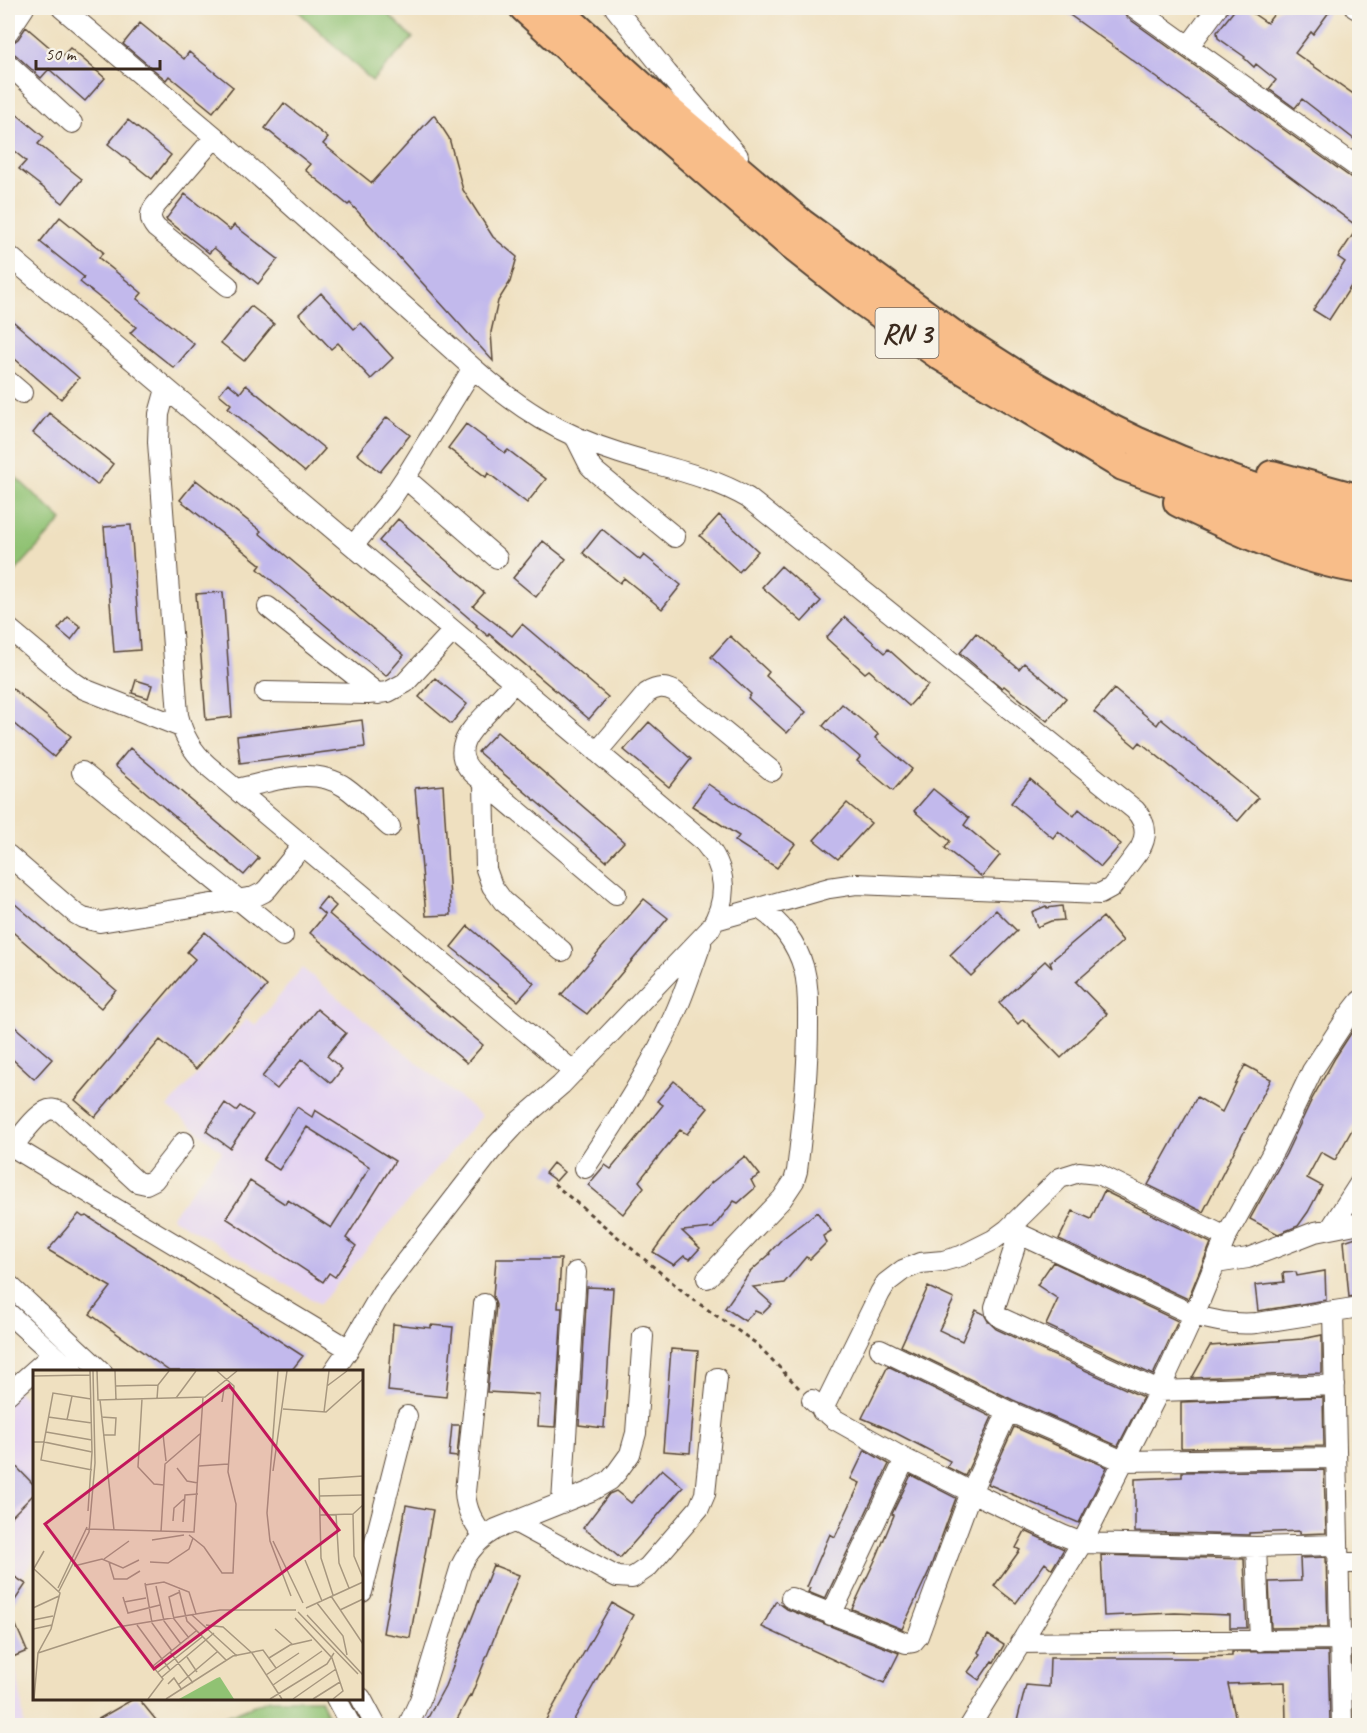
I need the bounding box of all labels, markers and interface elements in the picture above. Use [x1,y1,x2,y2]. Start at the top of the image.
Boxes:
scale bar [36,33,160,71]
text: 50 m [45,43,78,65]
road number: RN 3 [876,308,938,358]
inset map [33,1370,363,1700]

